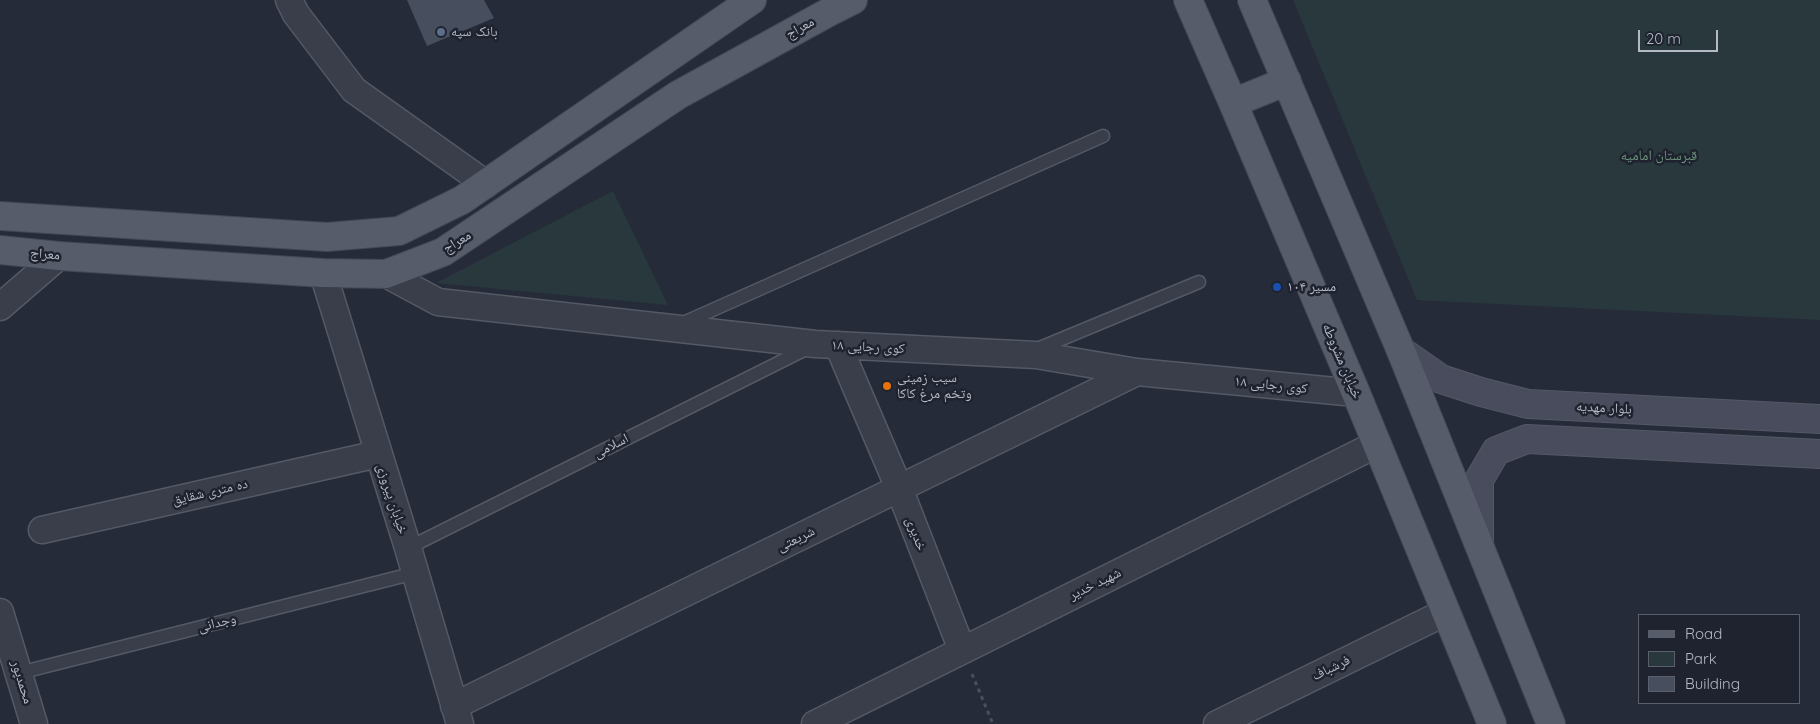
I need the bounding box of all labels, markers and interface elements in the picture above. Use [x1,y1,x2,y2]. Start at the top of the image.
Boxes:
street label: معراج [783,13,817,43]
scale bar [1640,20,1720,52]
place label: بانک سپه [451,24,498,40]
marker: بانک سپه [435,26,447,38]
text: 20 m [1646,29,1681,48]
park label: قبرستان امامیه [1621,148,1697,164]
street label: معراج [440,227,474,257]
street label: معراج [29,244,61,264]
place label: مسیر ۱۰۴ [1287,279,1336,295]
marker: مسیر ۱۰۴ [1271,281,1283,293]
street label: خیابان مشروطه [1319,321,1365,401]
street label: کوی رجایی ۱۸ [831,337,905,357]
place label: سیب زمینی وتخم مرغ کاکا [897,370,972,402]
street label: کوی رجایی ۱۸ [1234,373,1308,397]
marker: سیب زمینی وتخم مرغ کاکا [881,380,893,392]
street label: بلوار مهدیه [1576,398,1632,418]
street label: اسلامی [591,430,631,462]
street label: خیابان پیروزی [373,462,411,536]
street label: ده متری شقایق [171,475,249,509]
street label: خدیری [902,515,930,553]
street label: شریعتی [774,523,818,555]
street label: شهید خدیر [1066,564,1124,604]
street label: وجدانی [196,610,238,636]
legend [1638,614,1800,704]
text: Road [1685,624,1722,643]
text: Park [1685,649,1717,668]
street label: فرشباف [1309,652,1353,684]
street label: محمدپور [7,658,37,706]
text: Building [1685,674,1740,693]

